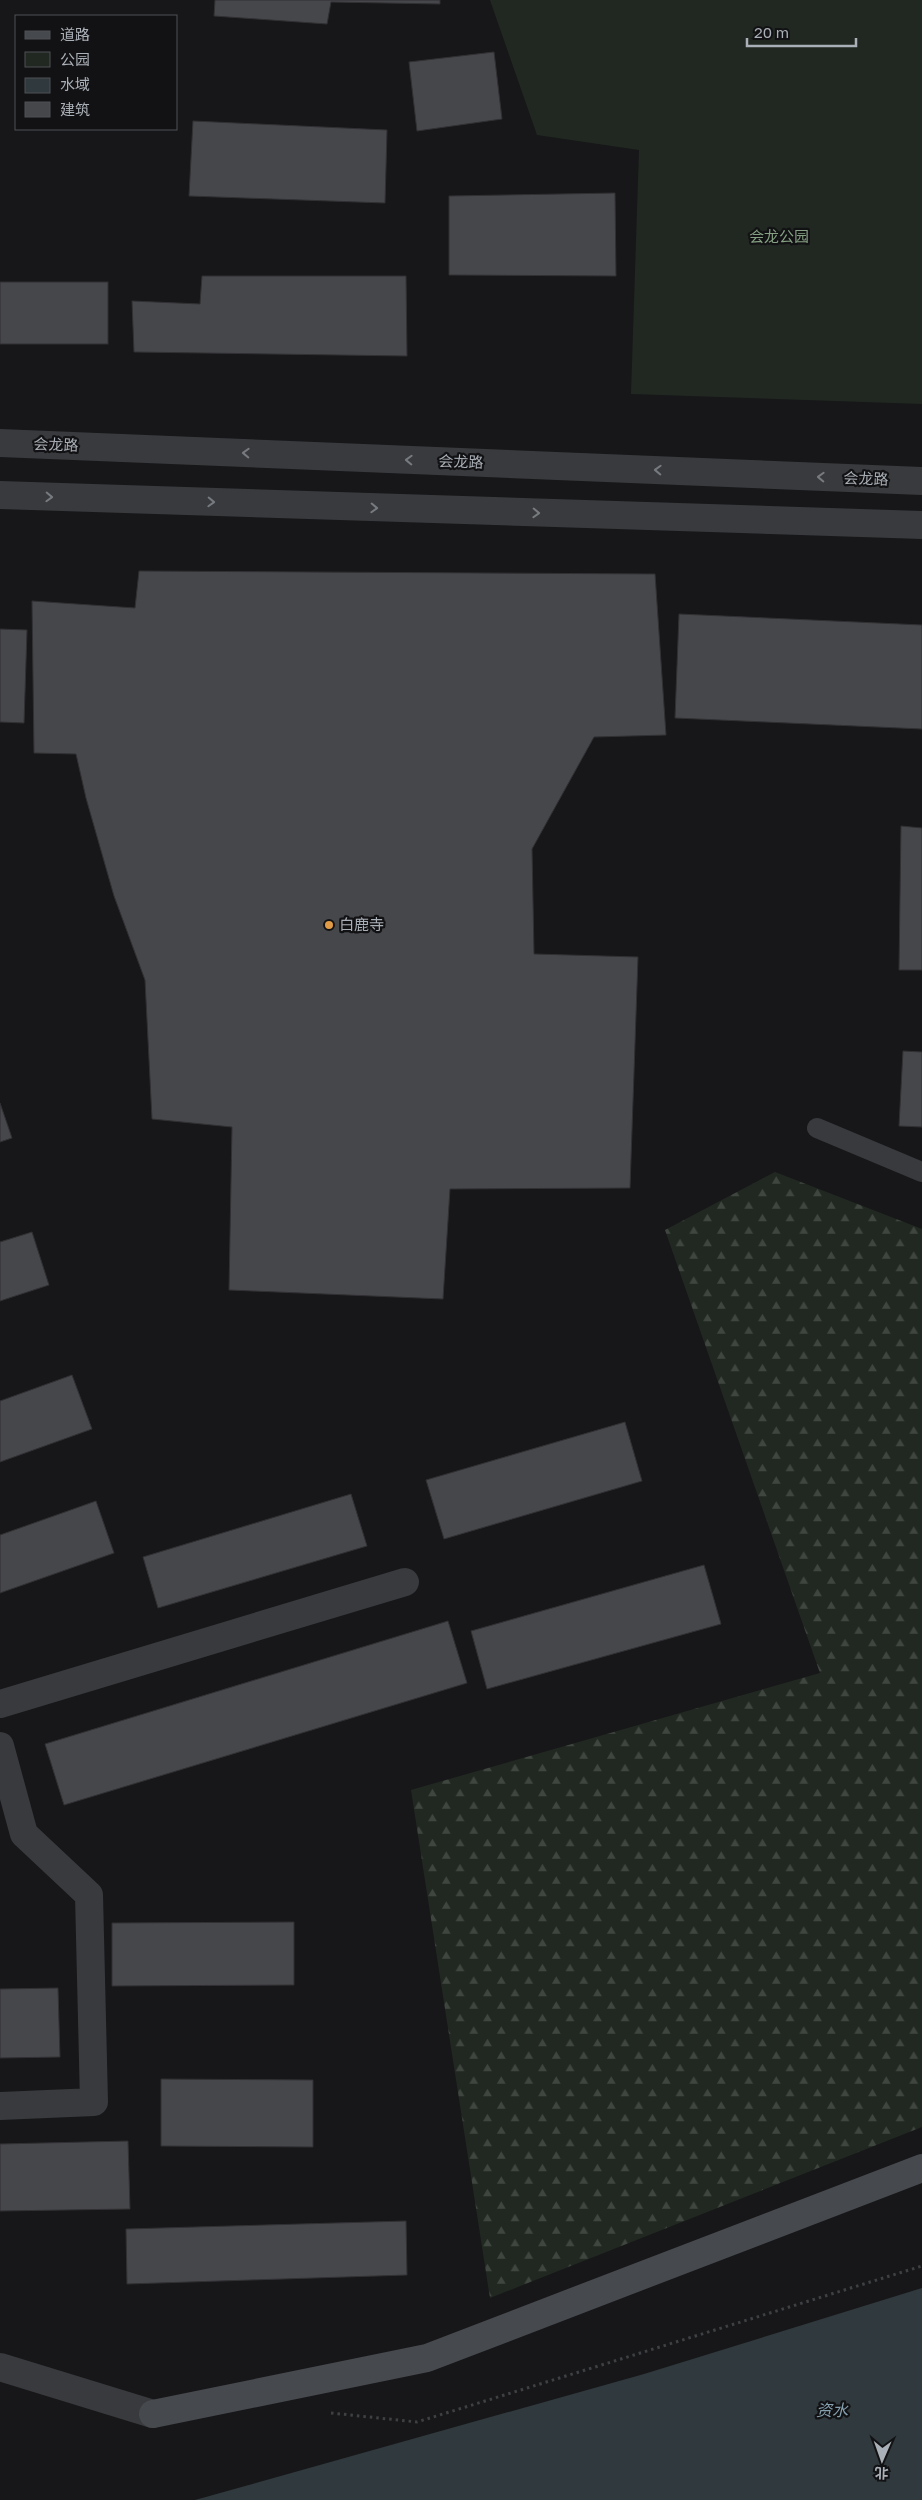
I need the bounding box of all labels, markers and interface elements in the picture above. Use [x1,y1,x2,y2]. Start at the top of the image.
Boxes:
legend [15,15,178,130]
scale bar [747,15,856,47]
text: 20 m [754,23,789,41]
text: 道路 [60,25,90,43]
text: 公园 [60,50,90,68]
text: 水域 [60,75,90,93]
text: 建筑 [60,100,90,118]
park label: 会龙公园 [749,227,809,245]
street label: 会龙路 [33,434,79,454]
one-way arrow [242,447,250,458]
street label: 会龙路 [438,451,484,471]
one-way arrow [404,454,412,465]
one-way arrow [654,465,662,475]
street label: 会龙路 [843,468,889,488]
one-way arrow [817,471,825,482]
one-way arrow [45,492,53,502]
one-way arrow [207,497,215,508]
one-way arrow [370,502,378,513]
one-way arrow [532,508,540,518]
place label: 白鹿寺 [339,915,384,933]
marker: 白鹿寺 [323,919,335,931]
water label: 资水 [816,2400,849,2420]
north arrow [857,2435,907,2485]
text: 北 [874,2465,889,2482]

